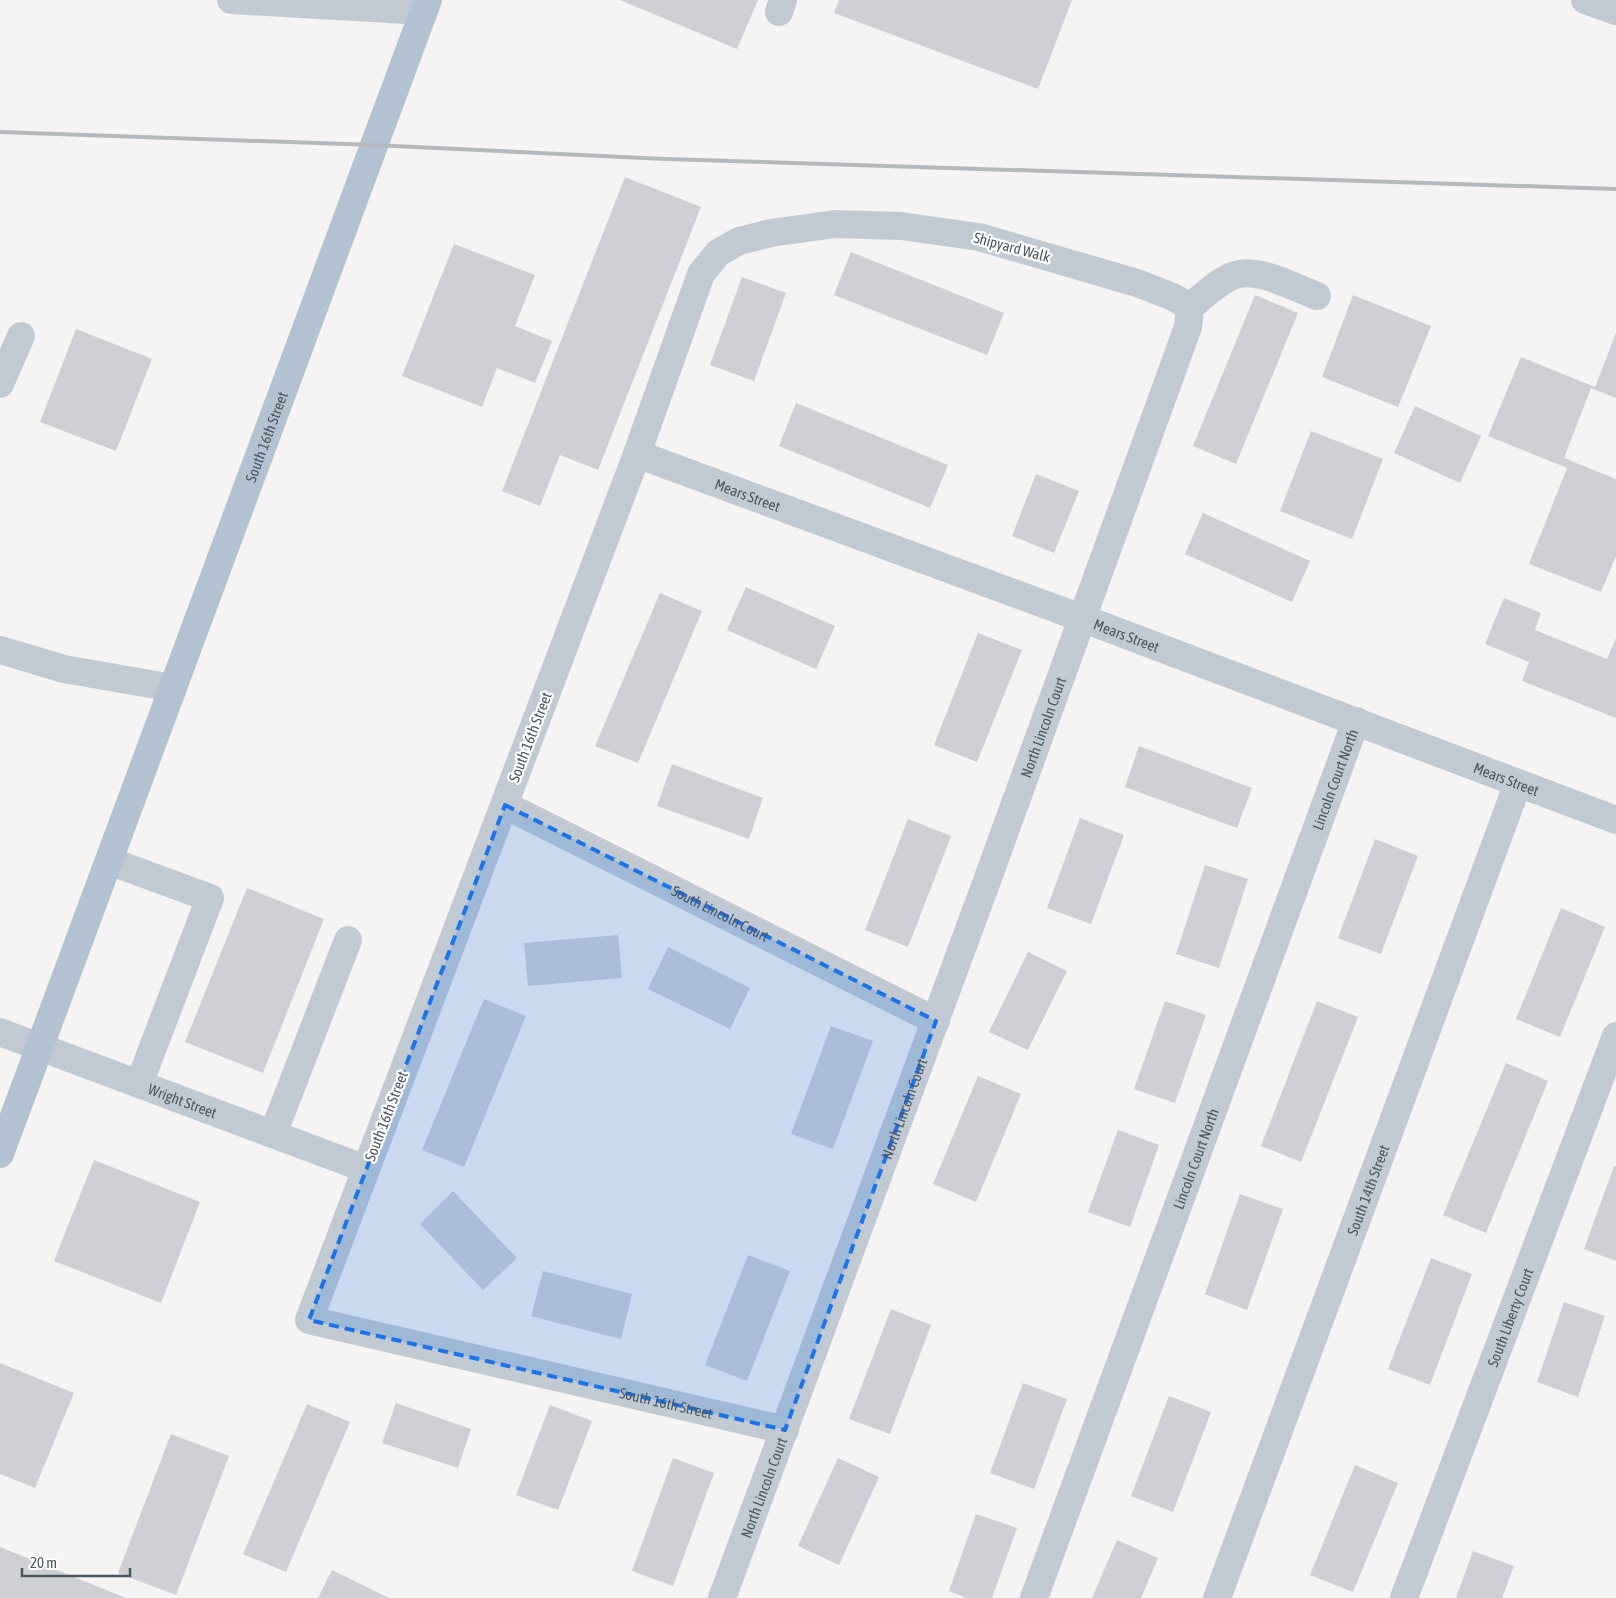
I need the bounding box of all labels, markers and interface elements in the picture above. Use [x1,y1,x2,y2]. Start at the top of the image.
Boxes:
street label: Shipyard Walk [972,229,1053,265]
street label: South 16th Street [242,389,291,484]
street label: Mears Street [713,475,783,515]
street label: Mears Street [1091,615,1162,655]
street label: North Lincoln Court [1017,674,1069,780]
street label: South 16th Street [505,690,555,784]
street label: Lincoln Court North [1308,727,1361,832]
street label: Mears Street [1471,759,1541,799]
street label: South Lincoln Court [669,882,772,944]
street label: North Lincoln Court [877,1056,930,1161]
street label: South 16th Street [361,1069,411,1163]
street label: Wright Street [146,1080,219,1121]
street label: Lincoln Court North [1169,1106,1222,1211]
street label: South 14th Street [1343,1142,1392,1237]
street label: South Liberty Court [1484,1266,1536,1369]
street label: South 16th Street [618,1384,714,1422]
street label: North Lincoln Court [737,1435,790,1540]
scale bar [22,1546,130,1578]
text: 20 m [30,1554,57,1571]

